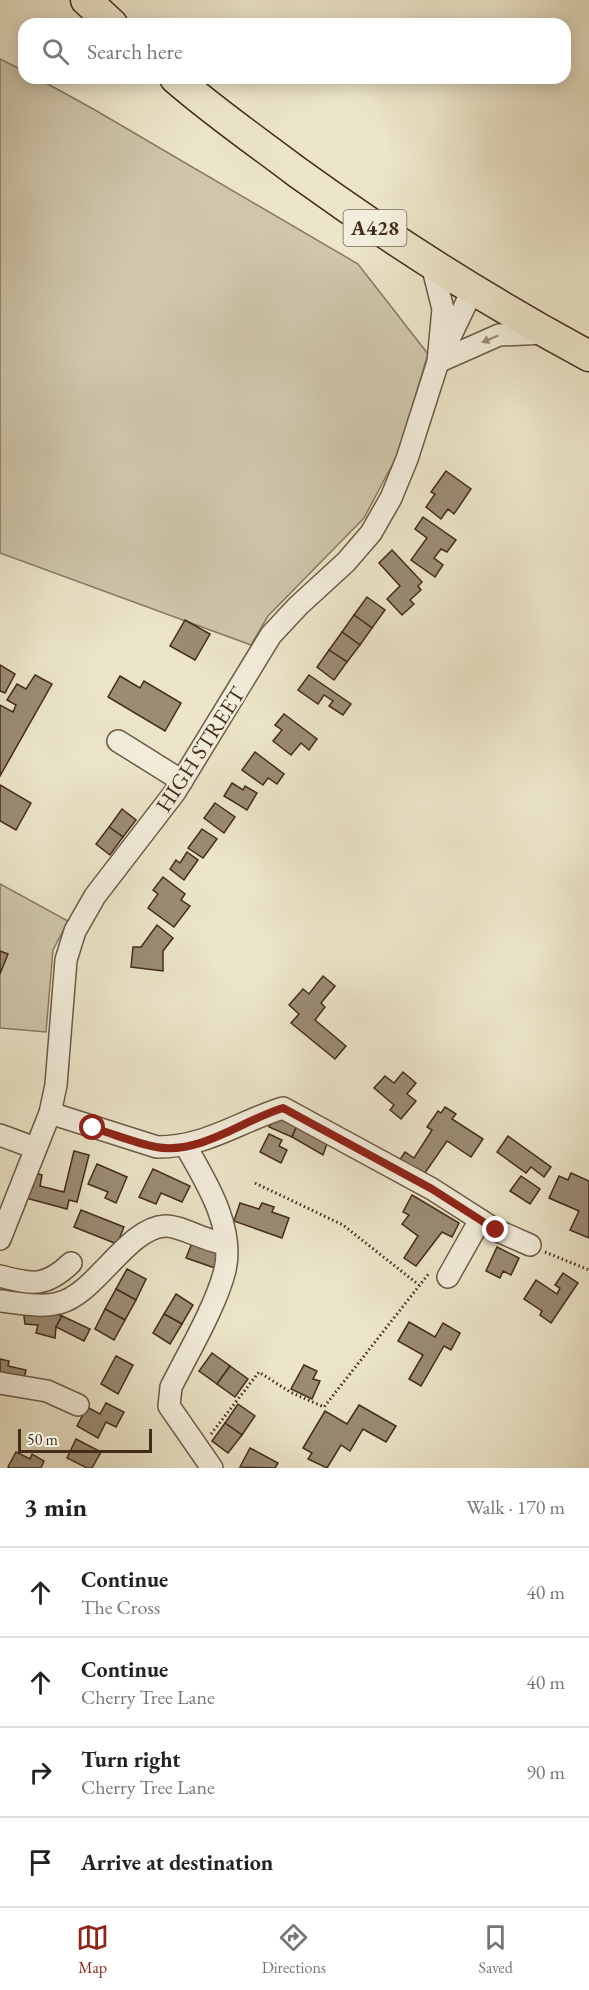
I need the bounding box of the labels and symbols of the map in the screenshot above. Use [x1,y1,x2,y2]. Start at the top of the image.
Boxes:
road number: A428 [344,210,406,246]
one-way arrow [481,335,499,344]
street label: HIGH STREET [149,681,252,817]
route start [79,1114,105,1140]
route end [482,1216,508,1242]
scale bar [18,1426,152,1454]

